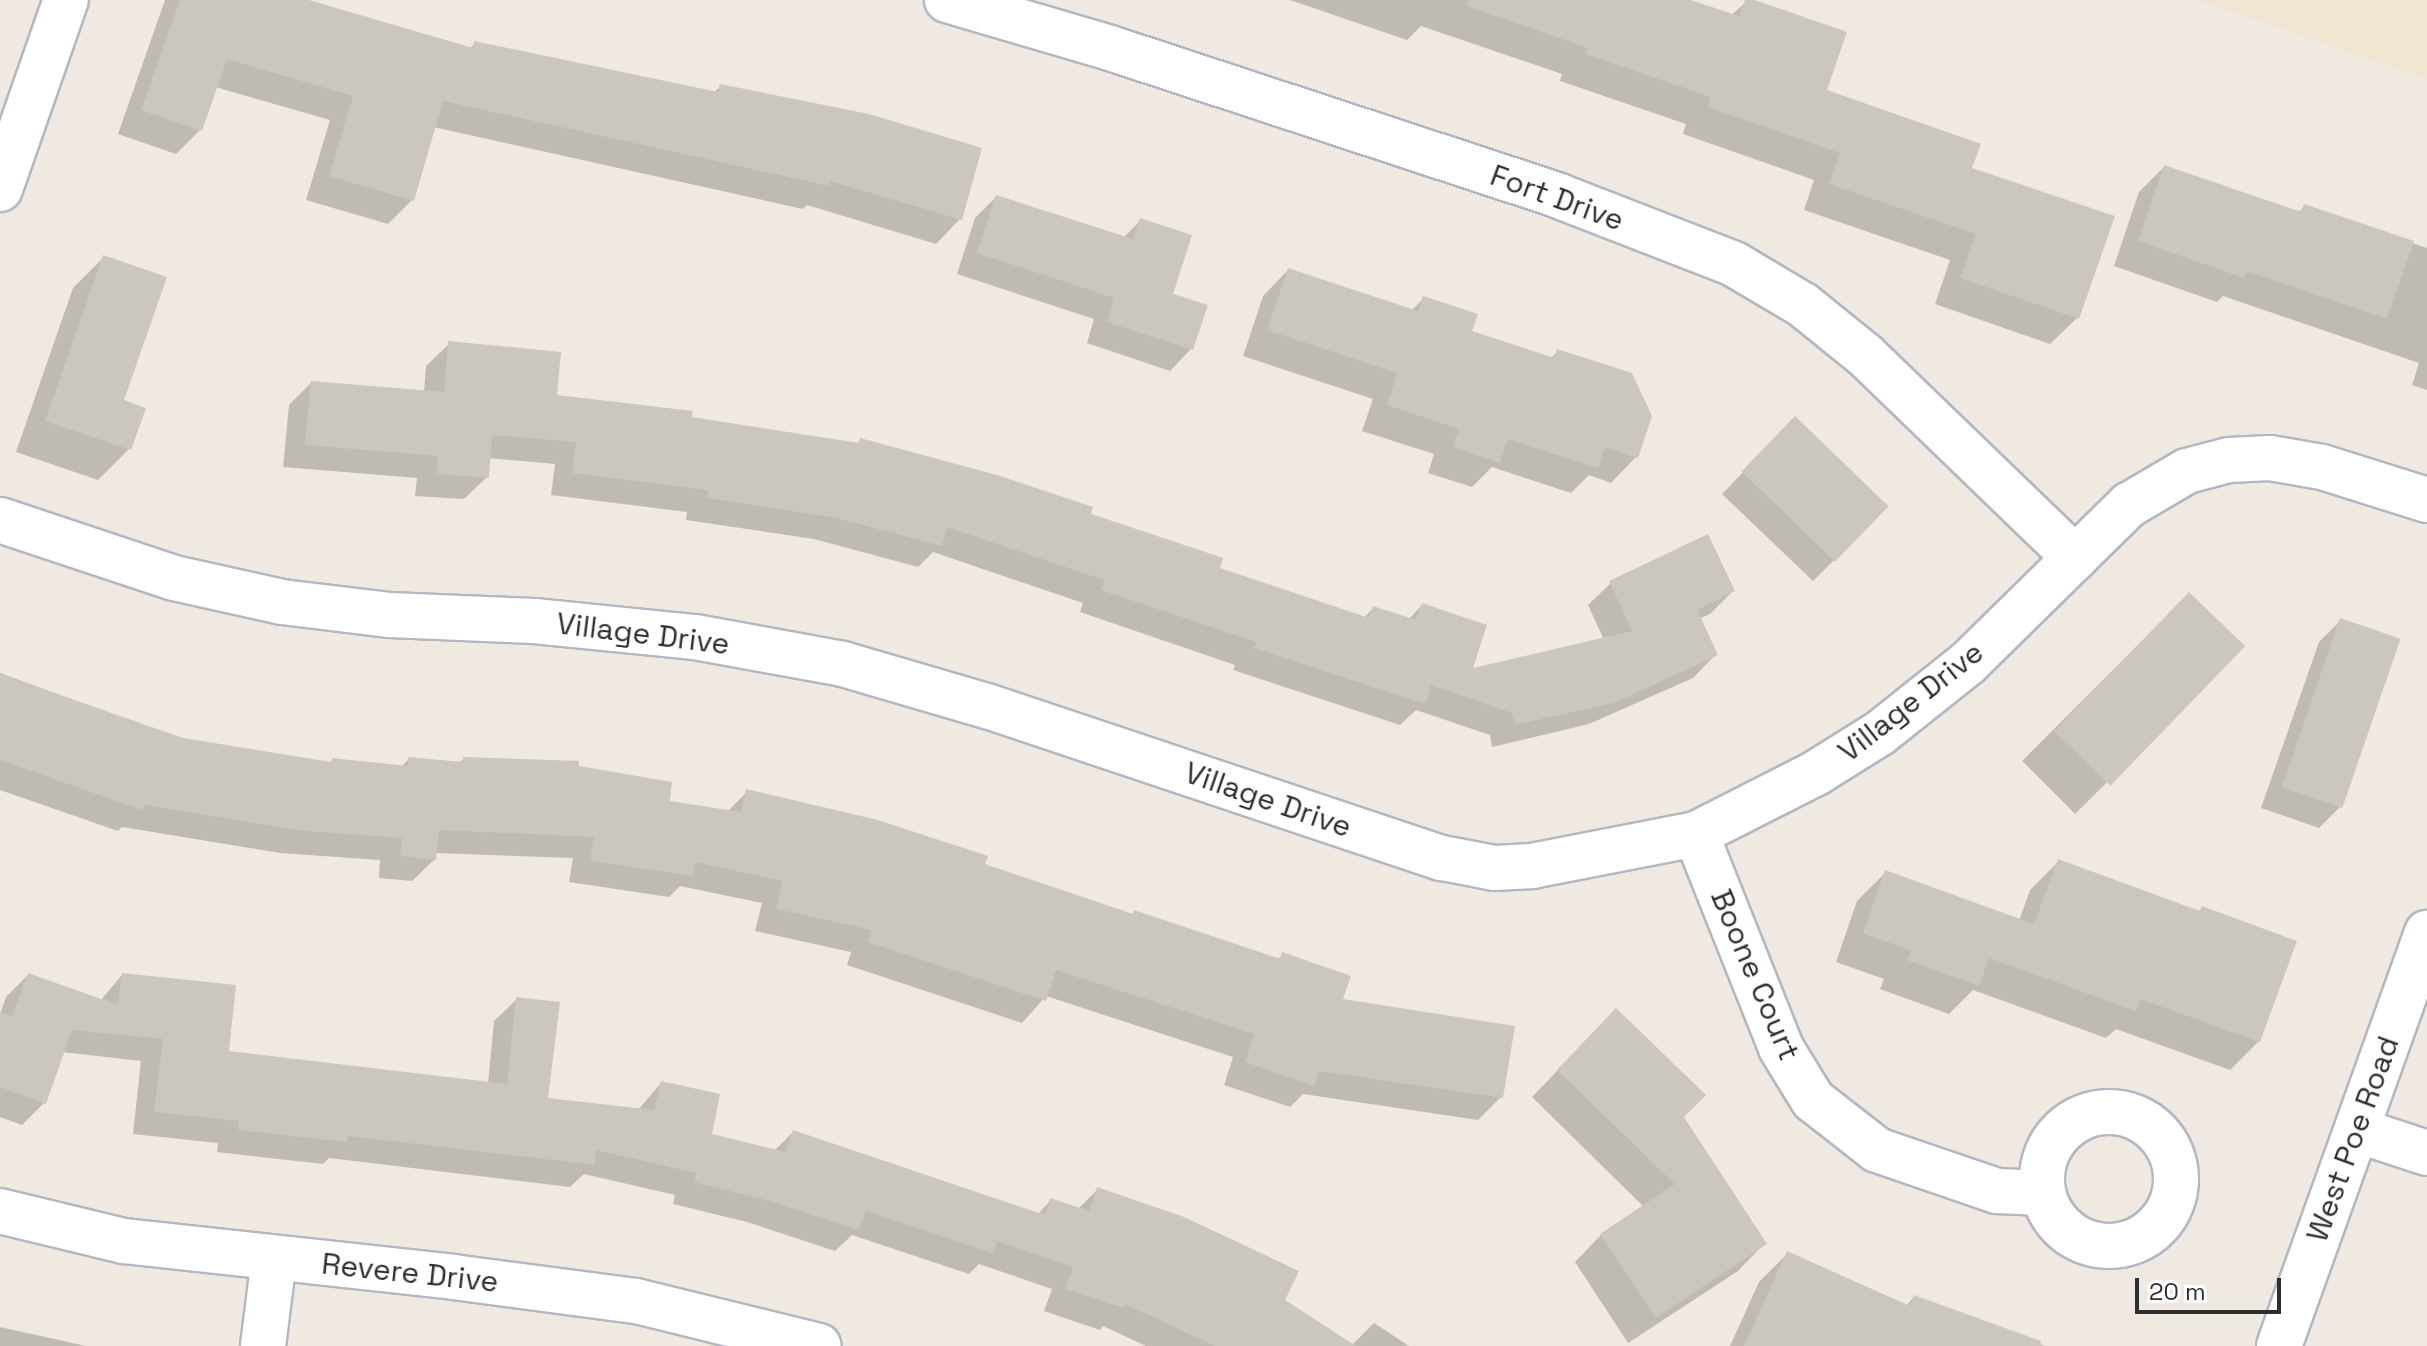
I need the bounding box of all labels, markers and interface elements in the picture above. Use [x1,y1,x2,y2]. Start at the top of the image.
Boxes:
street label: Fort Drive [1485,157,1629,239]
street label: Village Drive [554,606,732,662]
street label: Village Drive [1831,634,1991,770]
street label: Village Drive [1180,755,1356,845]
street label: Boone Court [1703,884,1807,1066]
street label: West Poe Road [2299,1031,2407,1247]
street label: Revere Drive [320,1246,500,1300]
scale bar [2139,1262,2285,1312]
text: 20 m [2149,1276,2206,1307]

